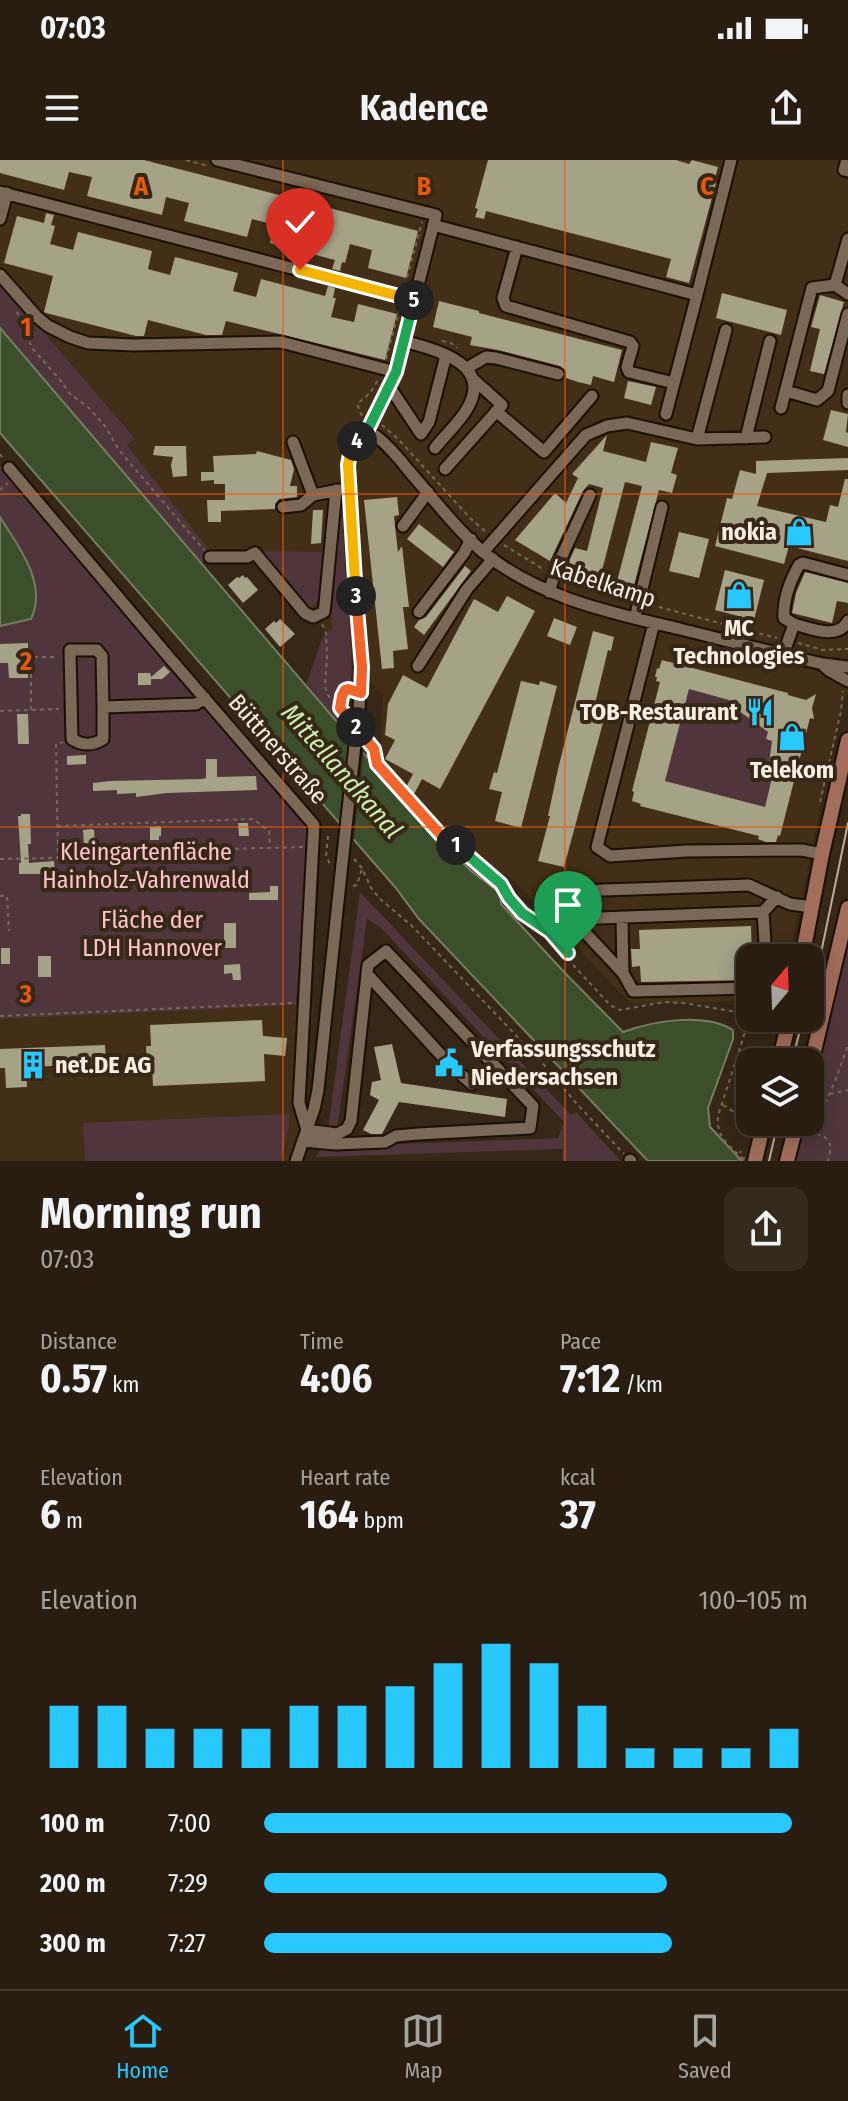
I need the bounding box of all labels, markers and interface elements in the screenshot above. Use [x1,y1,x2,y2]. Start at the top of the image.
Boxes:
text: 07:03 [40,10,106,46]
icon: menu [40,86,84,130]
text: Kadence [360,86,488,130]
icon: share [764,86,808,130]
text: A [133,171,149,202]
text: B [417,171,432,202]
text: C [700,171,714,202]
pin [266,188,334,270]
icon: check [278,200,322,244]
pin: 5 [394,280,434,320]
text: 5 [409,286,419,313]
text: 1 [21,312,32,343]
pin: 4 [337,421,377,461]
text: 4 [351,427,363,454]
shop icon: nokia [784,517,814,547]
place label: nokia [721,518,777,546]
street label: Kabelkamp [547,553,659,613]
pin: 3 [336,576,376,616]
shop icon: MC Technologies [724,580,754,610]
text: 3 [351,582,361,609]
place label: MC Technologies [673,614,805,670]
text: 2 [19,646,32,677]
street label: Büttnerstraße [223,688,333,810]
restaurant icon: TOB-Restaurant [745,697,775,727]
water label: Mittellandkanal [275,698,409,845]
place label: TOB-Restaurant [580,698,739,726]
pin: 2 [336,707,376,747]
text: 2 [351,713,361,740]
shop icon: Telekom [777,722,807,752]
place label: Telekom [750,756,834,784]
pin: 1 [436,825,476,865]
text: 1 [451,831,461,858]
park label: Kleingartenfläche Hainholz-Vahrenwald [42,838,250,894]
pin [534,871,602,953]
icon: arrive [546,883,590,927]
park label: Fläche der LDH Hannover [82,906,222,962]
north arrow [736,944,824,1032]
map controls [736,944,824,1136]
text: 3 [19,979,32,1010]
place label: Verfassungsschutz Niedersachsen [470,1035,656,1091]
public building icon: Verfassungsschutz Niedersachsen [434,1048,464,1078]
button: layers [736,1048,824,1136]
building icon: net.DE AG [18,1050,48,1080]
place label: net.DE AG [55,1051,151,1079]
text: Morning run [40,1187,262,1240]
button: share [724,1187,808,1271]
text: 07:03 [40,1244,94,1275]
text: Distance [40,1328,117,1355]
text: Time [300,1328,344,1355]
text: Pace [560,1328,601,1355]
text: 0.57 [40,1355,107,1403]
text: 4:06 [300,1355,372,1403]
text: 7:12 [560,1355,620,1403]
text: km [107,1371,140,1398]
text: /km [620,1371,663,1398]
text: Elevation [40,1464,123,1491]
text: Heart rate [300,1464,390,1491]
text: kcal [560,1464,596,1491]
text: 6 [40,1491,61,1539]
text: 164 [300,1491,358,1539]
text: 37 [560,1491,596,1539]
text: m [61,1507,83,1534]
text: bpm [358,1507,404,1534]
text: Elevation [40,1585,138,1616]
text: 100–105 m [699,1585,808,1616]
text: 100 m [40,1808,105,1839]
text: 7:00 [168,1808,211,1839]
text: 200 m [40,1868,106,1899]
text: 7:29 [168,1868,208,1899]
text: 300 m [40,1928,106,1959]
text: 7:27 [168,1928,206,1959]
tab: Home [116,2009,169,2084]
tab: Map [401,2009,445,2084]
tab: Saved [678,2009,732,2084]

